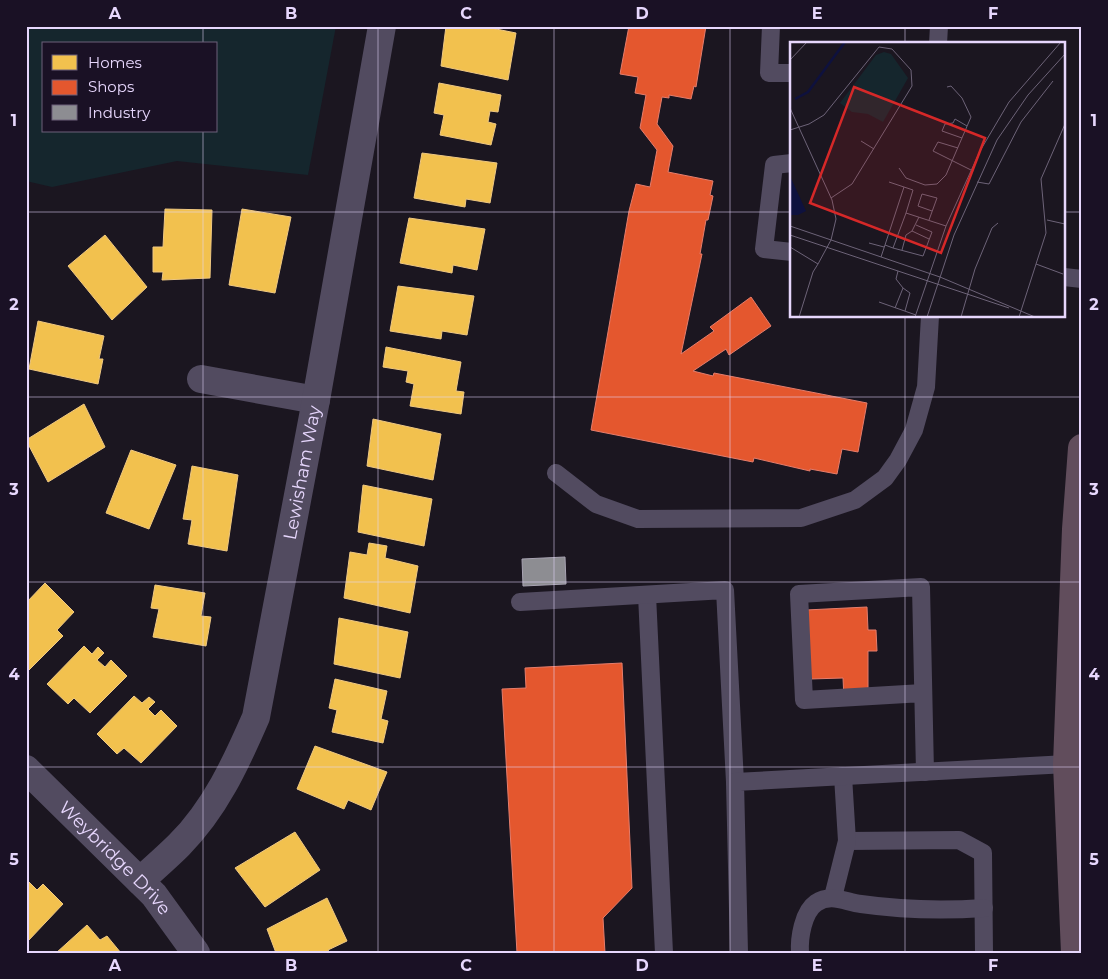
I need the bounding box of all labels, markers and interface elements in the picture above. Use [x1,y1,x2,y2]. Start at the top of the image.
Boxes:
text: A [108,4,122,23]
text: B [285,4,297,23]
text: C [460,4,472,23]
text: D [635,4,649,23]
text: E [812,4,822,23]
text: F [988,4,998,23]
legend [42,42,218,132]
inset map [790,42,1066,318]
text: Homes [88,53,142,72]
text: Shops [88,77,134,96]
text: Industry [88,103,151,122]
text: 1 [11,111,17,130]
text: 1 [1091,111,1097,130]
text: 2 [9,295,19,314]
text: 2 [1089,295,1099,314]
street label: Lewisham Way [279,403,326,542]
text: 3 [8,480,19,499]
text: 3 [1088,480,1099,499]
text: 4 [8,665,20,684]
text: 4 [1088,665,1100,684]
street label: Weybridge Drive [54,797,176,919]
text: 5 [9,850,19,869]
text: 5 [1089,850,1099,869]
text: A [108,956,122,975]
text: B [285,956,297,975]
text: C [460,956,472,975]
text: D [635,956,649,975]
text: E [812,956,822,975]
text: F [988,956,998,975]

